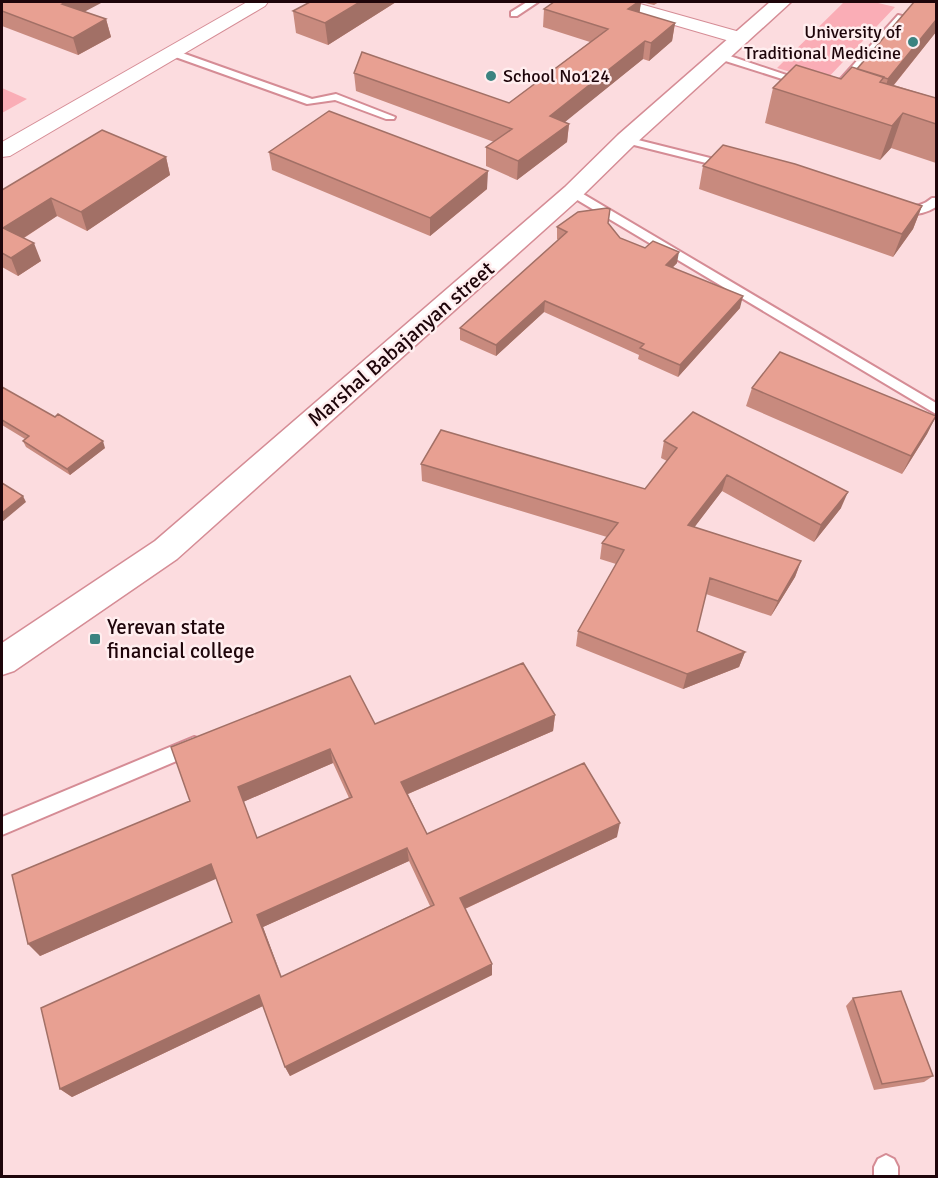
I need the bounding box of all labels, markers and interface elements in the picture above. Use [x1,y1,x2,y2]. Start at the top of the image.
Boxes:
place label: University of Traditional Medicine [744,21,902,64]
marker: University of Traditional Medicine [906,35,920,49]
place label: School No124 [503,65,610,87]
marker: School No124 [484,69,498,83]
street label: Marshal Babajanyan street [302,256,500,432]
place label: Yerevan state financial college [107,614,255,664]
marker: Yerevan state financial college [88,632,102,646]

